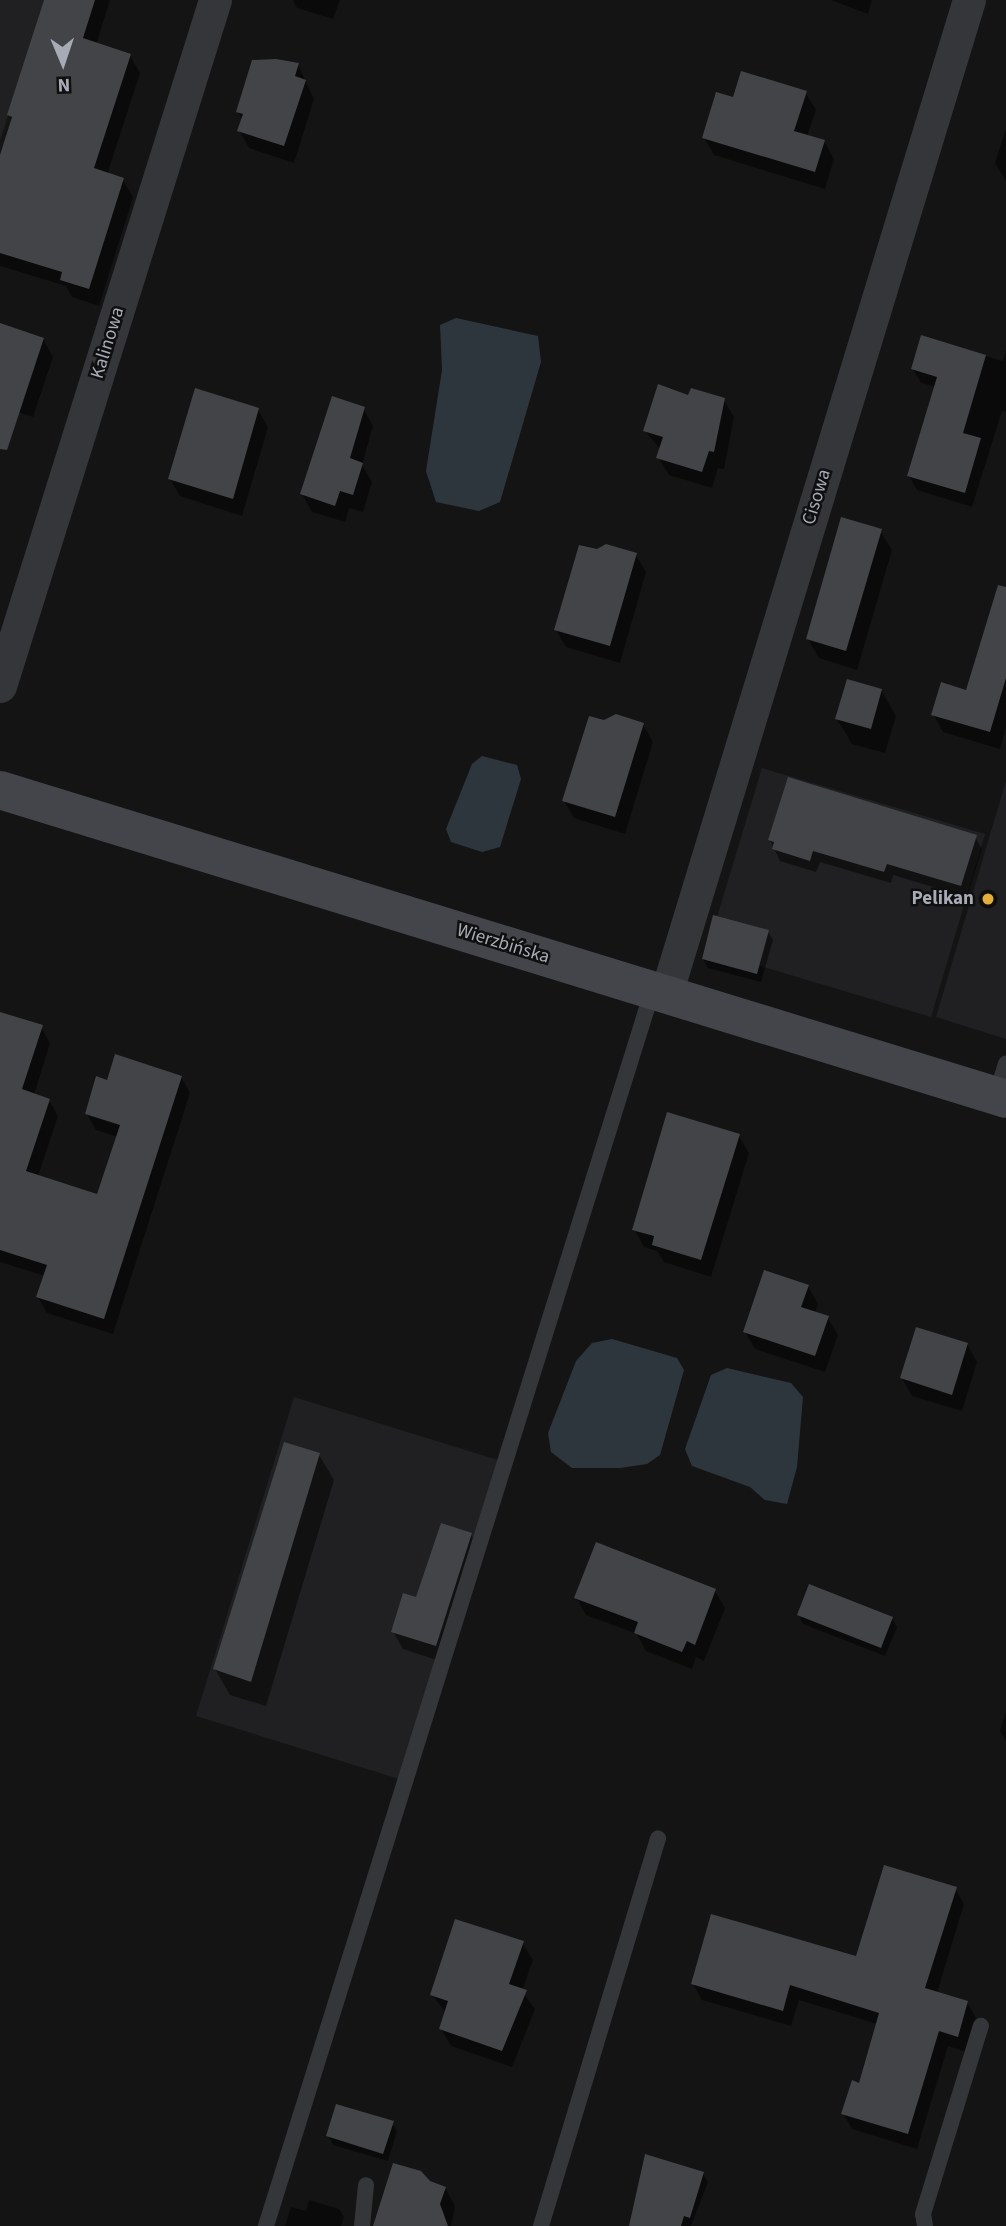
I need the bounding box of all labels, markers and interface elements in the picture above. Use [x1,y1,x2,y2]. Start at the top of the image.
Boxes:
north arrow [28,28,98,98]
text: N [57,71,71,98]
street label: Kalinowa [86,304,130,382]
street label: Cisowa [798,467,836,527]
place label: Pelikan [911,888,974,910]
marker: Pelikan [980,891,996,907]
street label: Wierzbińska [454,919,552,969]

